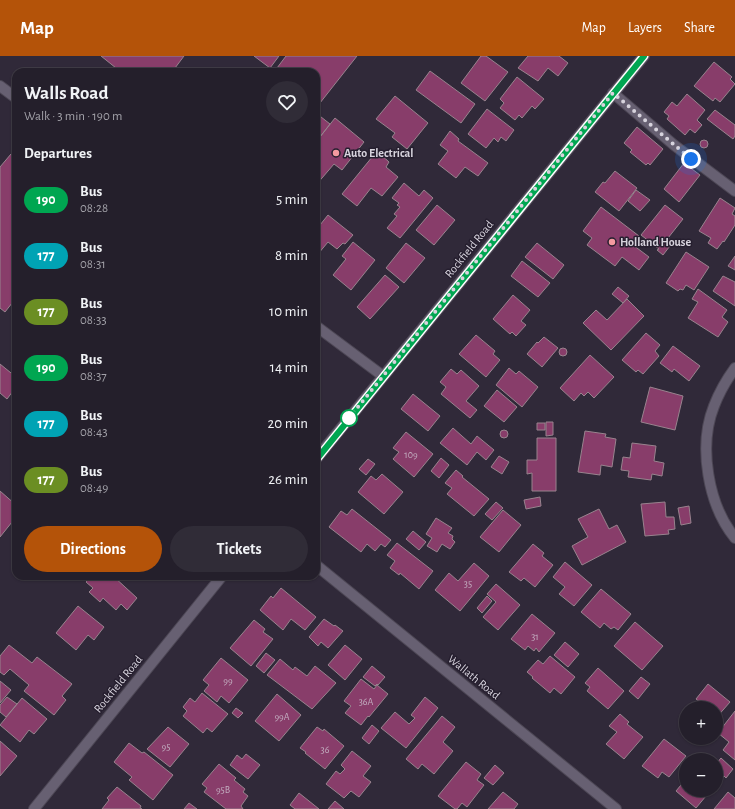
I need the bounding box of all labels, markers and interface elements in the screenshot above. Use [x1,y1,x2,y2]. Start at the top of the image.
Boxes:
text: Map [20,19,54,38]
text: Map [581,21,606,35]
text: Layers [628,21,662,35]
text: Share [684,21,715,35]
button: heart [266,81,308,123]
text: Walls Road [24,84,108,103]
text: Walk · 3 min · 190 m [24,110,122,123]
text: Departures [24,146,92,161]
place label: Auto Electrical [344,147,413,159]
marker: Auto Electrical [331,148,341,158]
your location [681,149,701,169]
text: Bus [80,184,102,199]
text: 5 min [276,192,308,207]
text: 190 [36,193,56,207]
text: 08:28 [80,202,108,215]
street label: Rockfield Road [442,218,496,280]
place label: Holland House [620,236,691,248]
marker: Holland House [607,237,617,247]
text: Bus [80,240,102,255]
text: 8 min [275,248,308,263]
text: 177 [37,249,55,263]
text: 08:31 [80,258,106,271]
text: Bus [80,296,102,311]
text: 10 min [269,304,308,319]
text: 177 [37,305,55,319]
text: 08:33 [80,314,107,327]
text: Bus [80,352,102,367]
text: 14 min [270,360,308,375]
text: 190 [36,361,56,375]
text: 08:37 [80,370,107,383]
text: Bus [80,408,102,423]
unlabelled marker [340,409,358,427]
text: 20 min [267,416,308,431]
text: 177 [37,417,55,431]
text: 08:43 [80,426,108,439]
house number: 109 [404,450,418,460]
text: Bus [80,464,102,479]
text: 26 min [268,472,308,487]
text: 177 [37,473,55,487]
text: 08:49 [80,482,108,495]
button: Directions [24,526,162,572]
button: Tickets [170,526,308,572]
house number: 35 [464,579,472,589]
house number: 31 [531,632,539,642]
street label: Rockfield Road [91,653,145,715]
street label: Wallath Road [446,653,502,701]
house number: 99 [223,676,233,686]
house number: 36A [359,697,374,707]
map controls [679,701,723,797]
button: + [679,701,723,745]
house number: 99A [274,712,290,722]
house number: 95 [162,742,170,752]
house number: 36 [321,745,330,755]
button: − [679,753,723,797]
house number: 95B [216,785,230,795]

